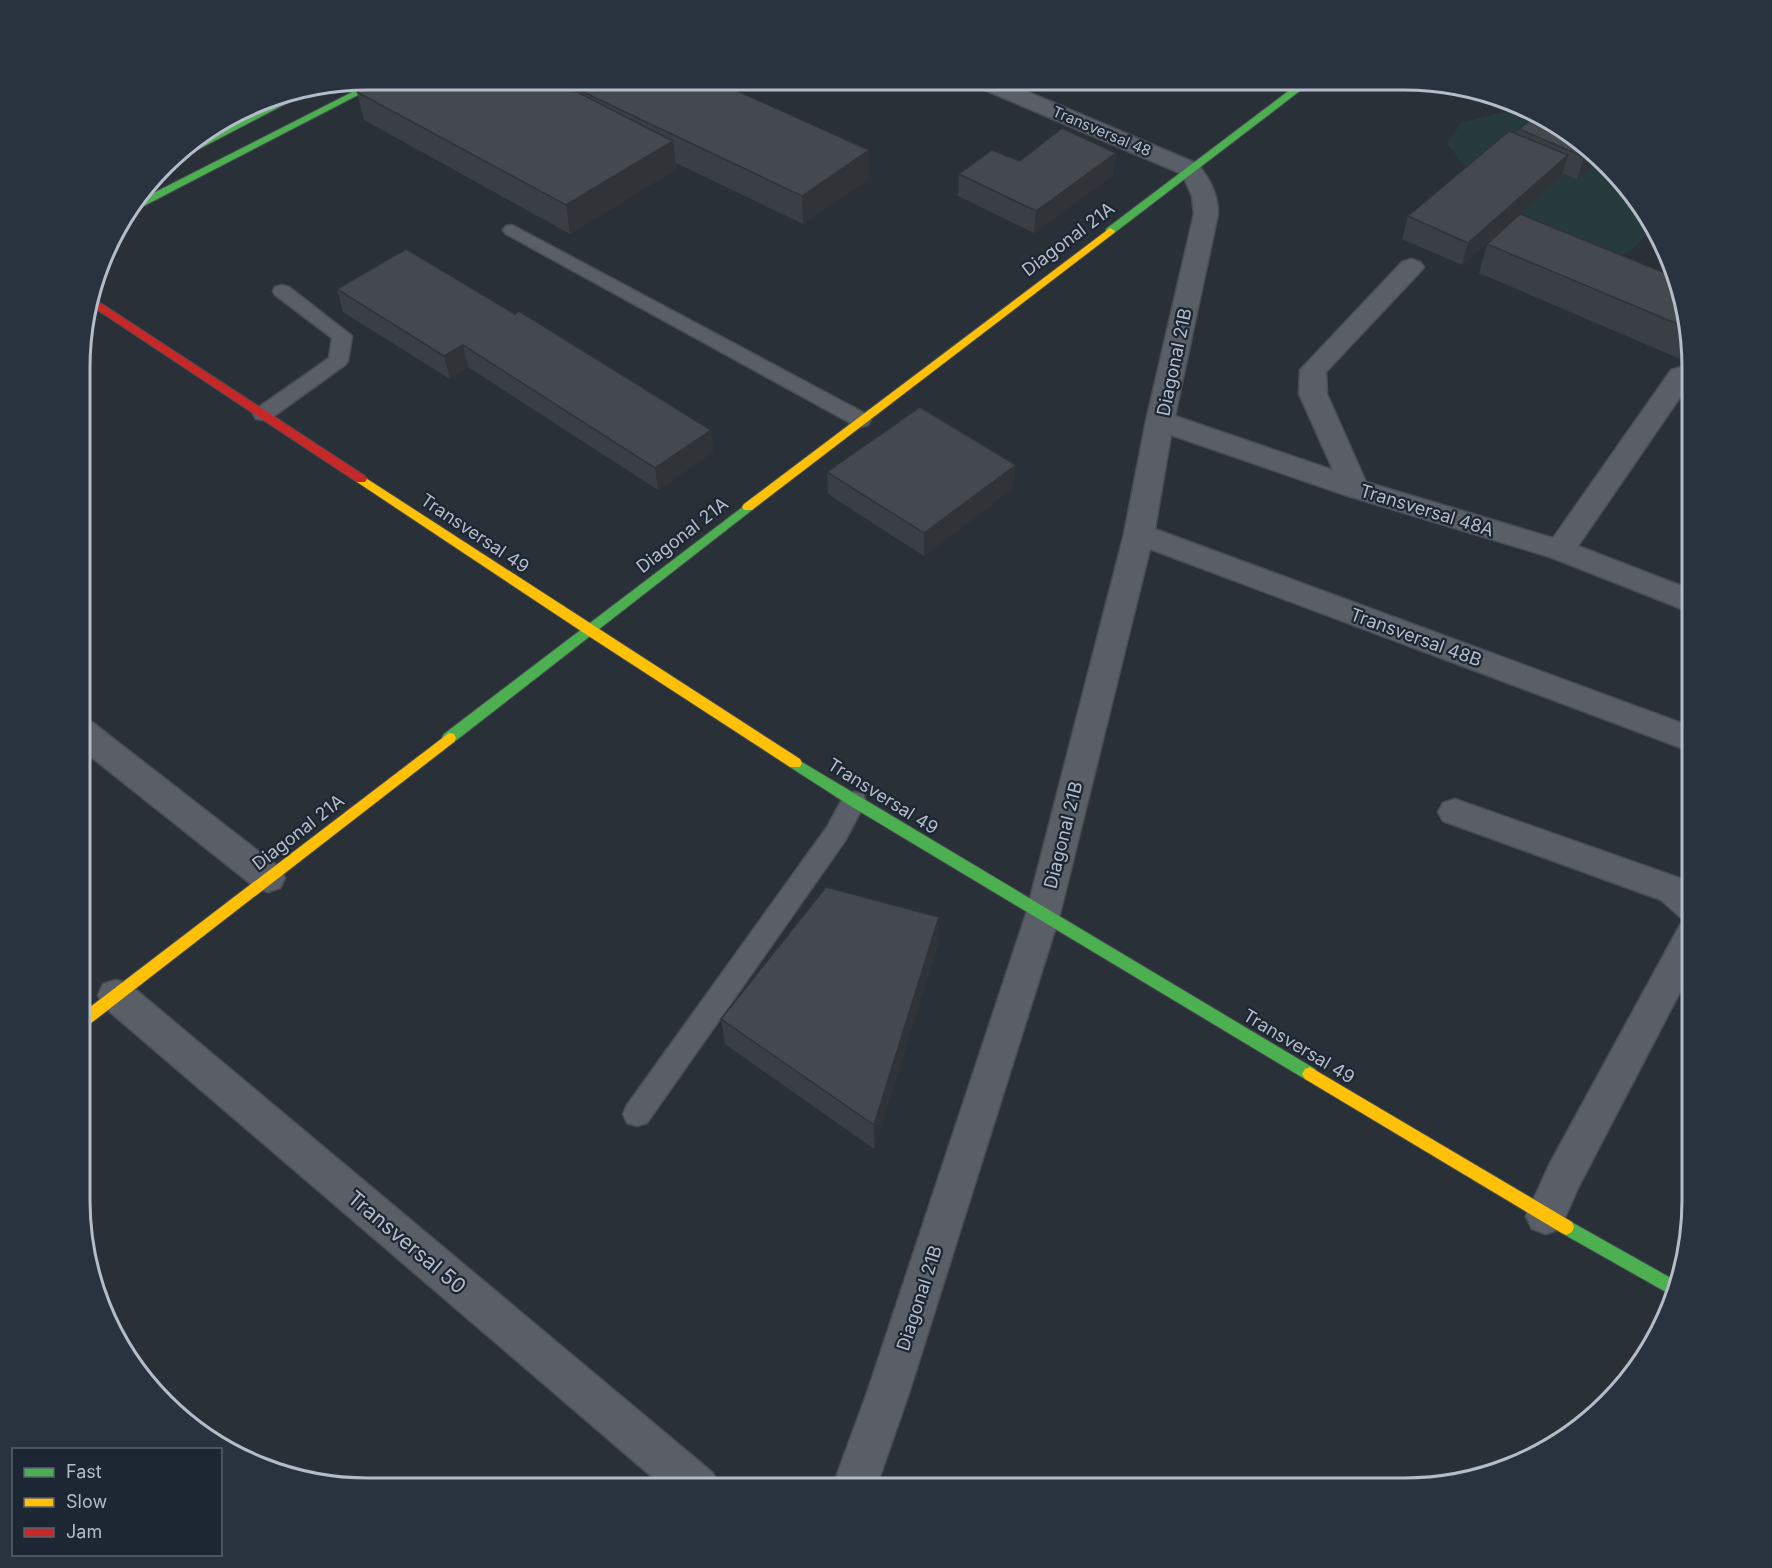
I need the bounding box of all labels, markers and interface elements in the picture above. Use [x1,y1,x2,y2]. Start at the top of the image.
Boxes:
street label: Transversal 48 [1050,102,1154,160]
street label: Diagonal 21A [1018,197,1118,281]
street label: Diagonal 21B [1152,306,1196,418]
street label: Transversal 48A [1358,480,1496,540]
street label: Transversal 49 [417,489,533,577]
street label: Diagonal 21A [632,493,732,577]
street label: Transversal 48B [1347,603,1485,671]
street label: Transversal 49 [824,754,942,838]
street label: Diagonal 21B [1040,779,1086,891]
street label: Diagonal 21A [248,790,348,874]
street label: Transversal 49 [1239,1004,1359,1088]
street label: Transversal 50 [343,1185,471,1299]
street label: Diagonal 21B [892,1243,946,1353]
legend [12,1448,222,1556]
text: Fast [66,1461,102,1482]
text: Slow [66,1491,107,1512]
text: Jam [66,1521,102,1542]

